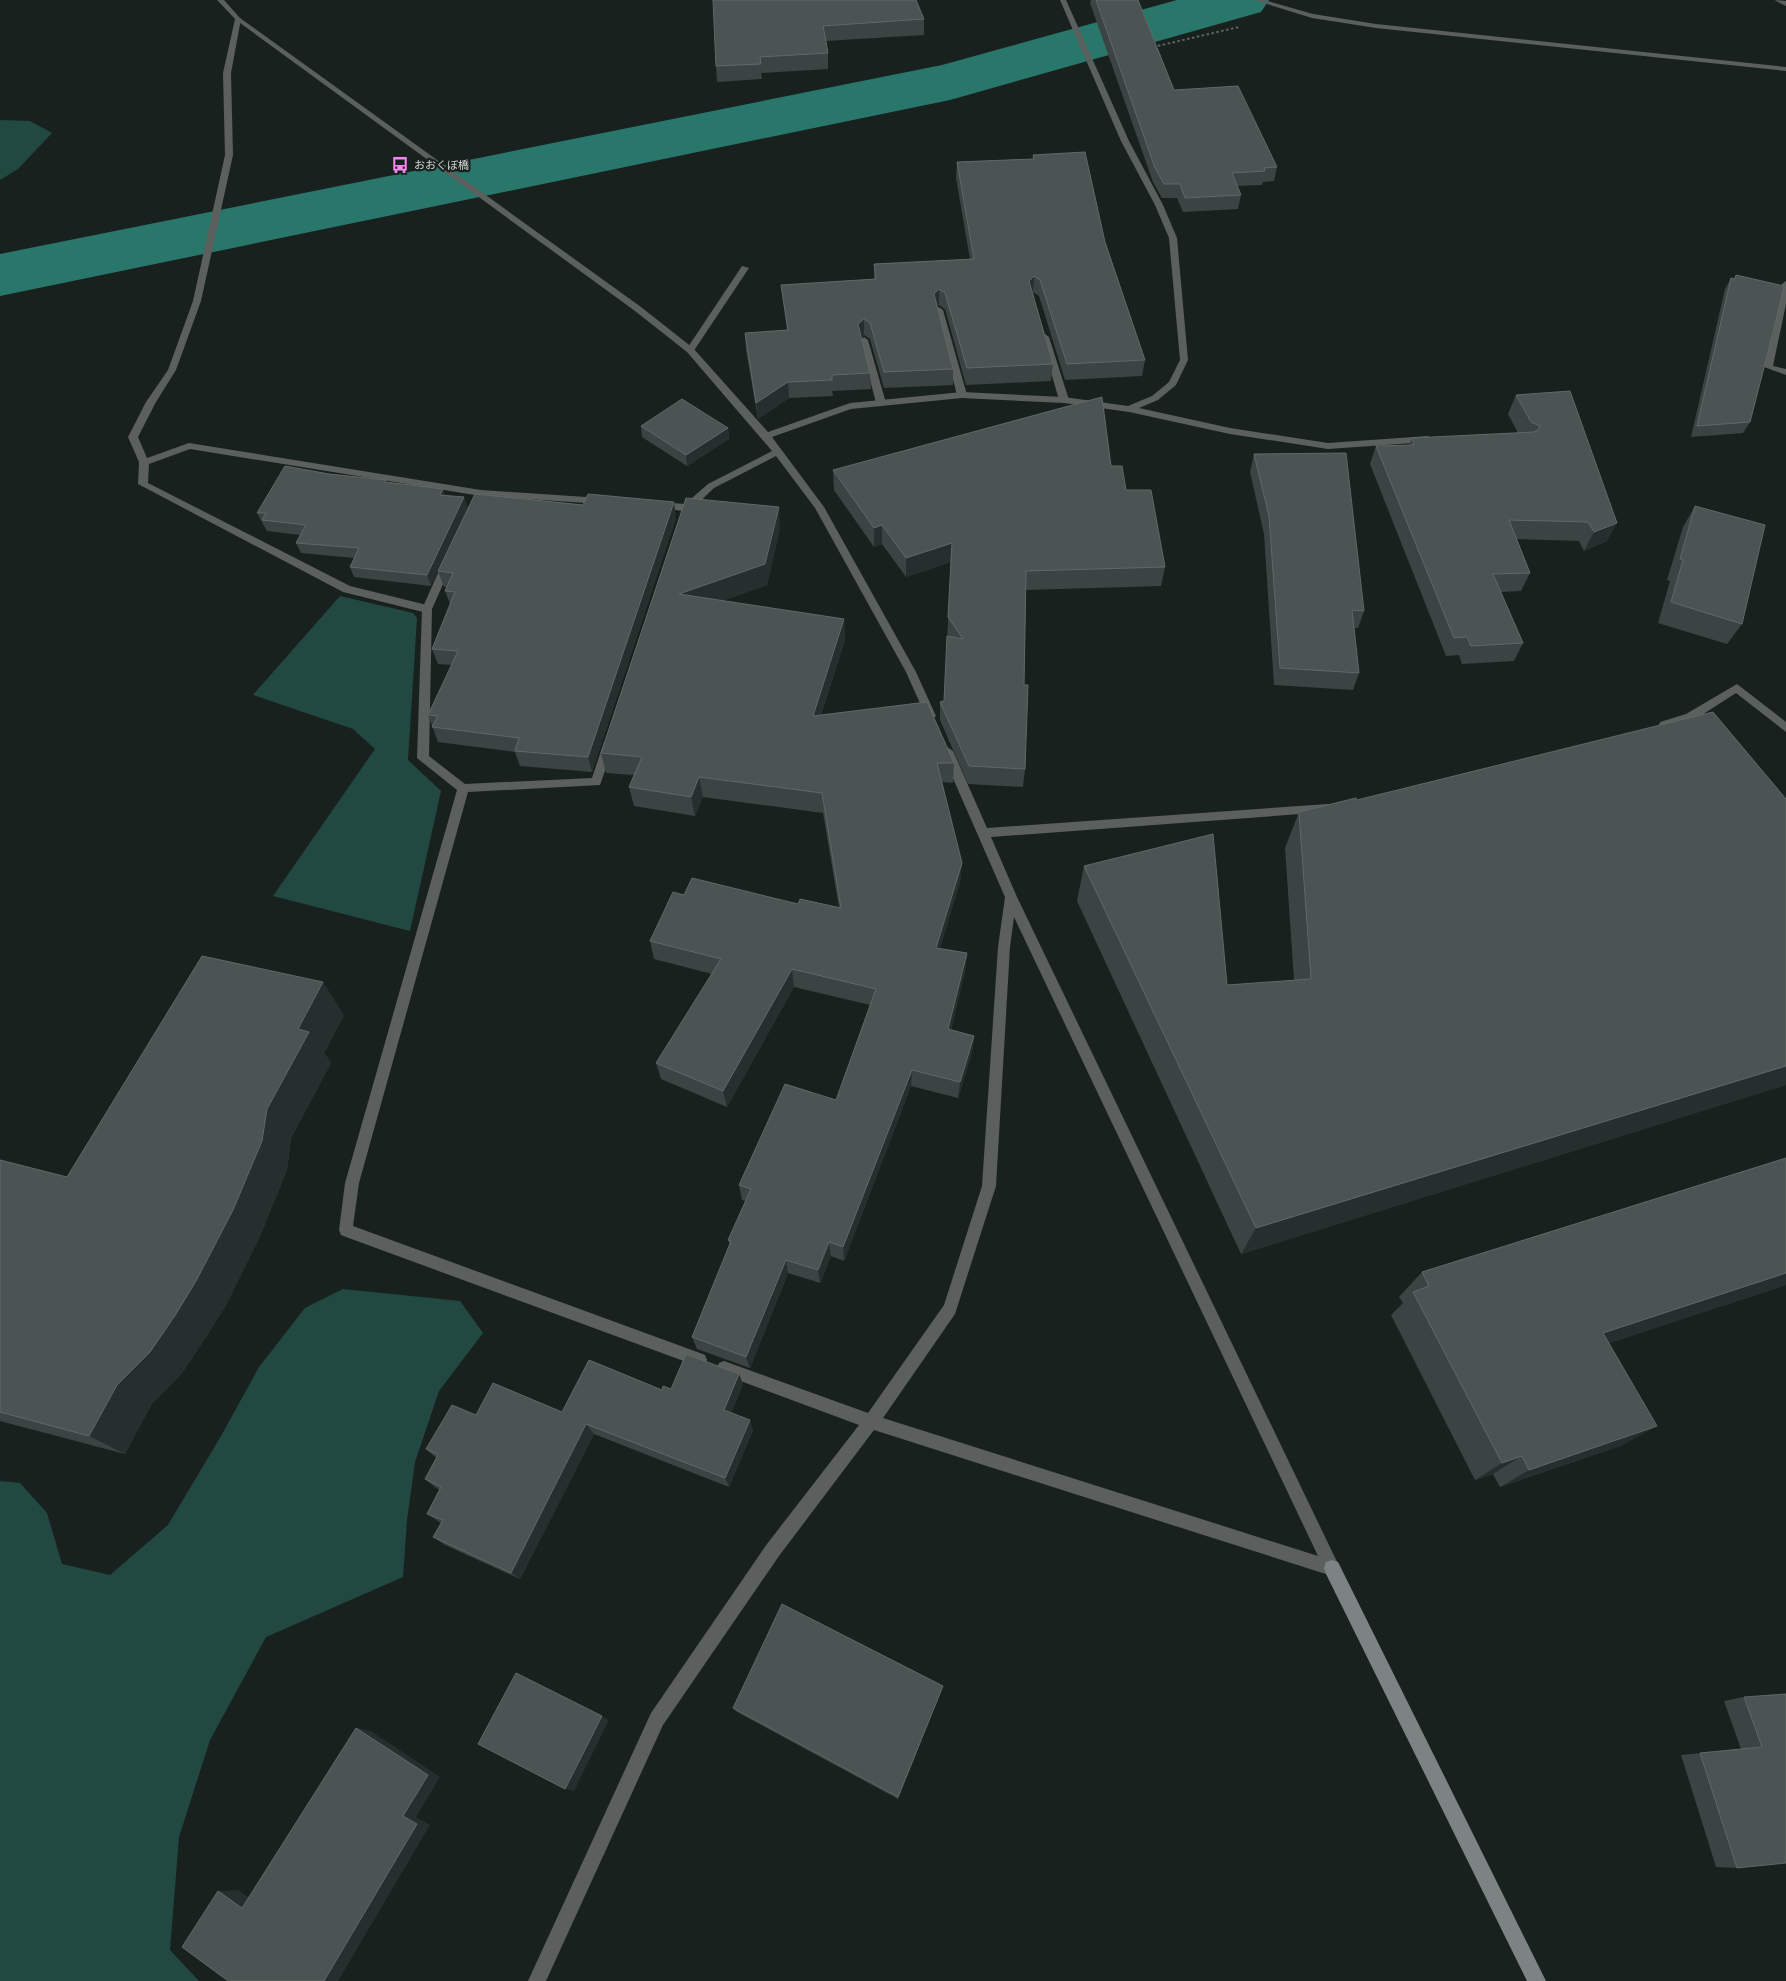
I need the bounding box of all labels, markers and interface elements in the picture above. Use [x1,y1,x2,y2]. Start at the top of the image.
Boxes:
bus stop icon: おおくぼ橋 [390,155,410,175]
place label: おおくぼ橋 [414,158,469,172]

